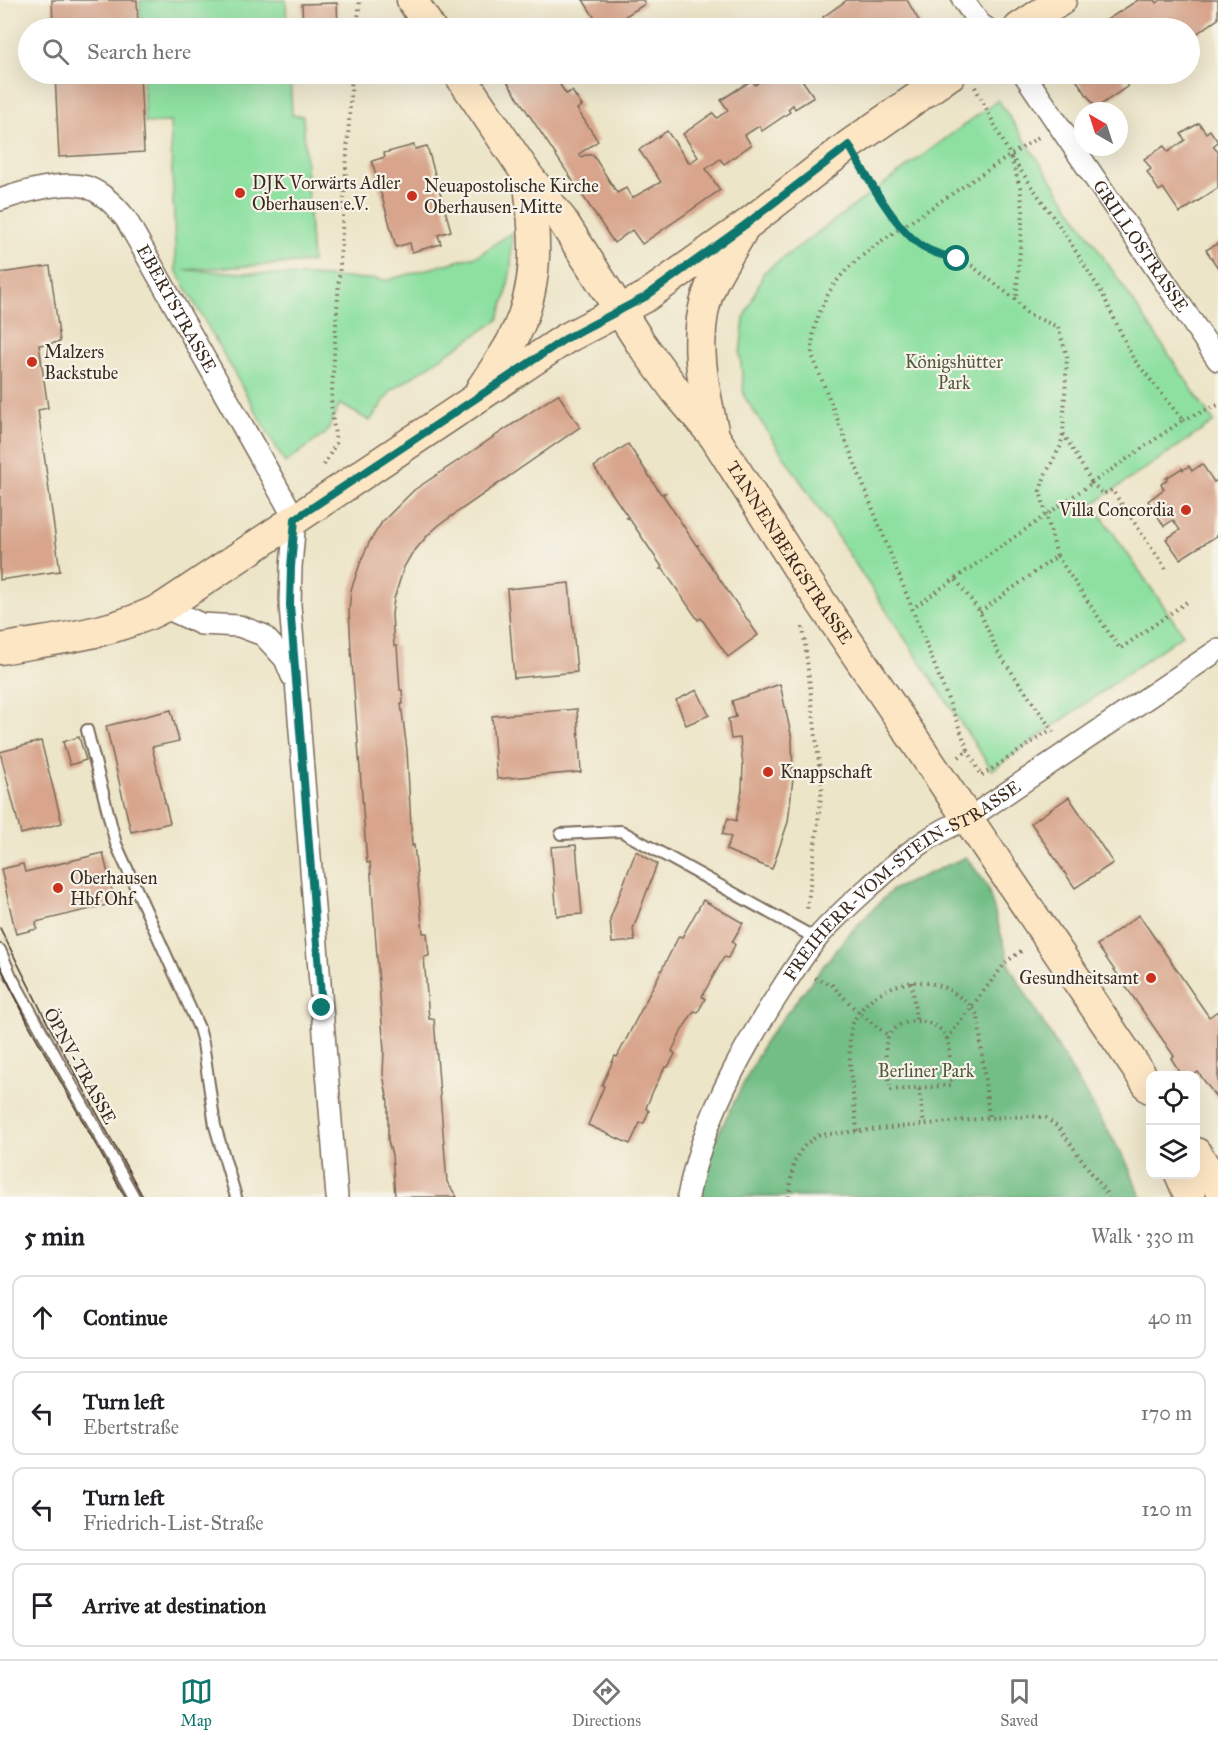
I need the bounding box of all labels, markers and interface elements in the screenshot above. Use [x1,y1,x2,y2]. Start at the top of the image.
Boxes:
search box [18,18,1200,84]
icon: search [39,35,72,68]
text: Search here [87,38,191,65]
north arrow [1074,102,1128,156]
place label: DJK Vorwärts Adler Oberhausen e.V. [252,172,400,215]
place label: Neuapostolische Kirche Oberhausen-Mitte [424,175,599,218]
street label: GRILLOSTRASSE [1088,176,1193,317]
marker: DJK Vorwärts Adler Oberhausen e.V. [233,186,247,200]
marker: Neuapostolische Kirche Oberhausen-Mitte [405,189,419,203]
street label: EBERTSTRASSE [132,241,221,377]
route start [943,245,969,271]
place label: Malzers Backstube [44,341,118,384]
park label: Königshütter Park [905,351,1003,394]
marker: Malzers Backstube [25,355,39,369]
street label: TANNENBERGSTRASSE [722,457,857,648]
place label: Villa Concordia [1058,499,1174,521]
marker: Villa Concordia [1179,503,1193,517]
place label: Knappschaft [780,761,873,783]
marker: Knappschaft [761,765,775,779]
street label: FREIHERR-VOM-STEIN-STRASSE [779,776,1025,985]
place label: Oberhausen Hbf Ohf [70,867,158,910]
marker: Oberhausen Hbf Ohf [51,881,65,895]
place label: Gesundheitsamt [1019,967,1140,989]
marker: Gesundheitsamt [1144,971,1158,985]
route end [308,994,334,1020]
street label: ÖPNV-TRASSE [39,1003,122,1128]
park label: Berliner Park [878,1060,975,1082]
map controls [1146,1071,1200,1179]
button: locate [1146,1071,1200,1125]
button: layers [1146,1125,1200,1179]
text: 5 min [24,1220,85,1252]
text: Walk · 330 m [1091,1224,1194,1248]
icon: ahead [26,1301,59,1334]
text: Continue [83,1304,168,1331]
text: 40 m [1148,1305,1192,1329]
text: Turn left [83,1388,165,1415]
icon: left [26,1397,59,1430]
text: 170 m [1141,1401,1192,1425]
text: Ebertstraße [83,1415,179,1439]
text: Turn left [83,1484,165,1511]
icon: left [26,1493,59,1526]
text: 120 m [1141,1497,1192,1521]
text: Friedrich-List-Straße [83,1511,264,1535]
icon: arrive [26,1589,59,1622]
text: Arrive at destination [83,1592,266,1619]
tab: Map [180,1675,213,1730]
tab: Directions [572,1675,641,1730]
tab: Saved [1000,1675,1038,1730]

